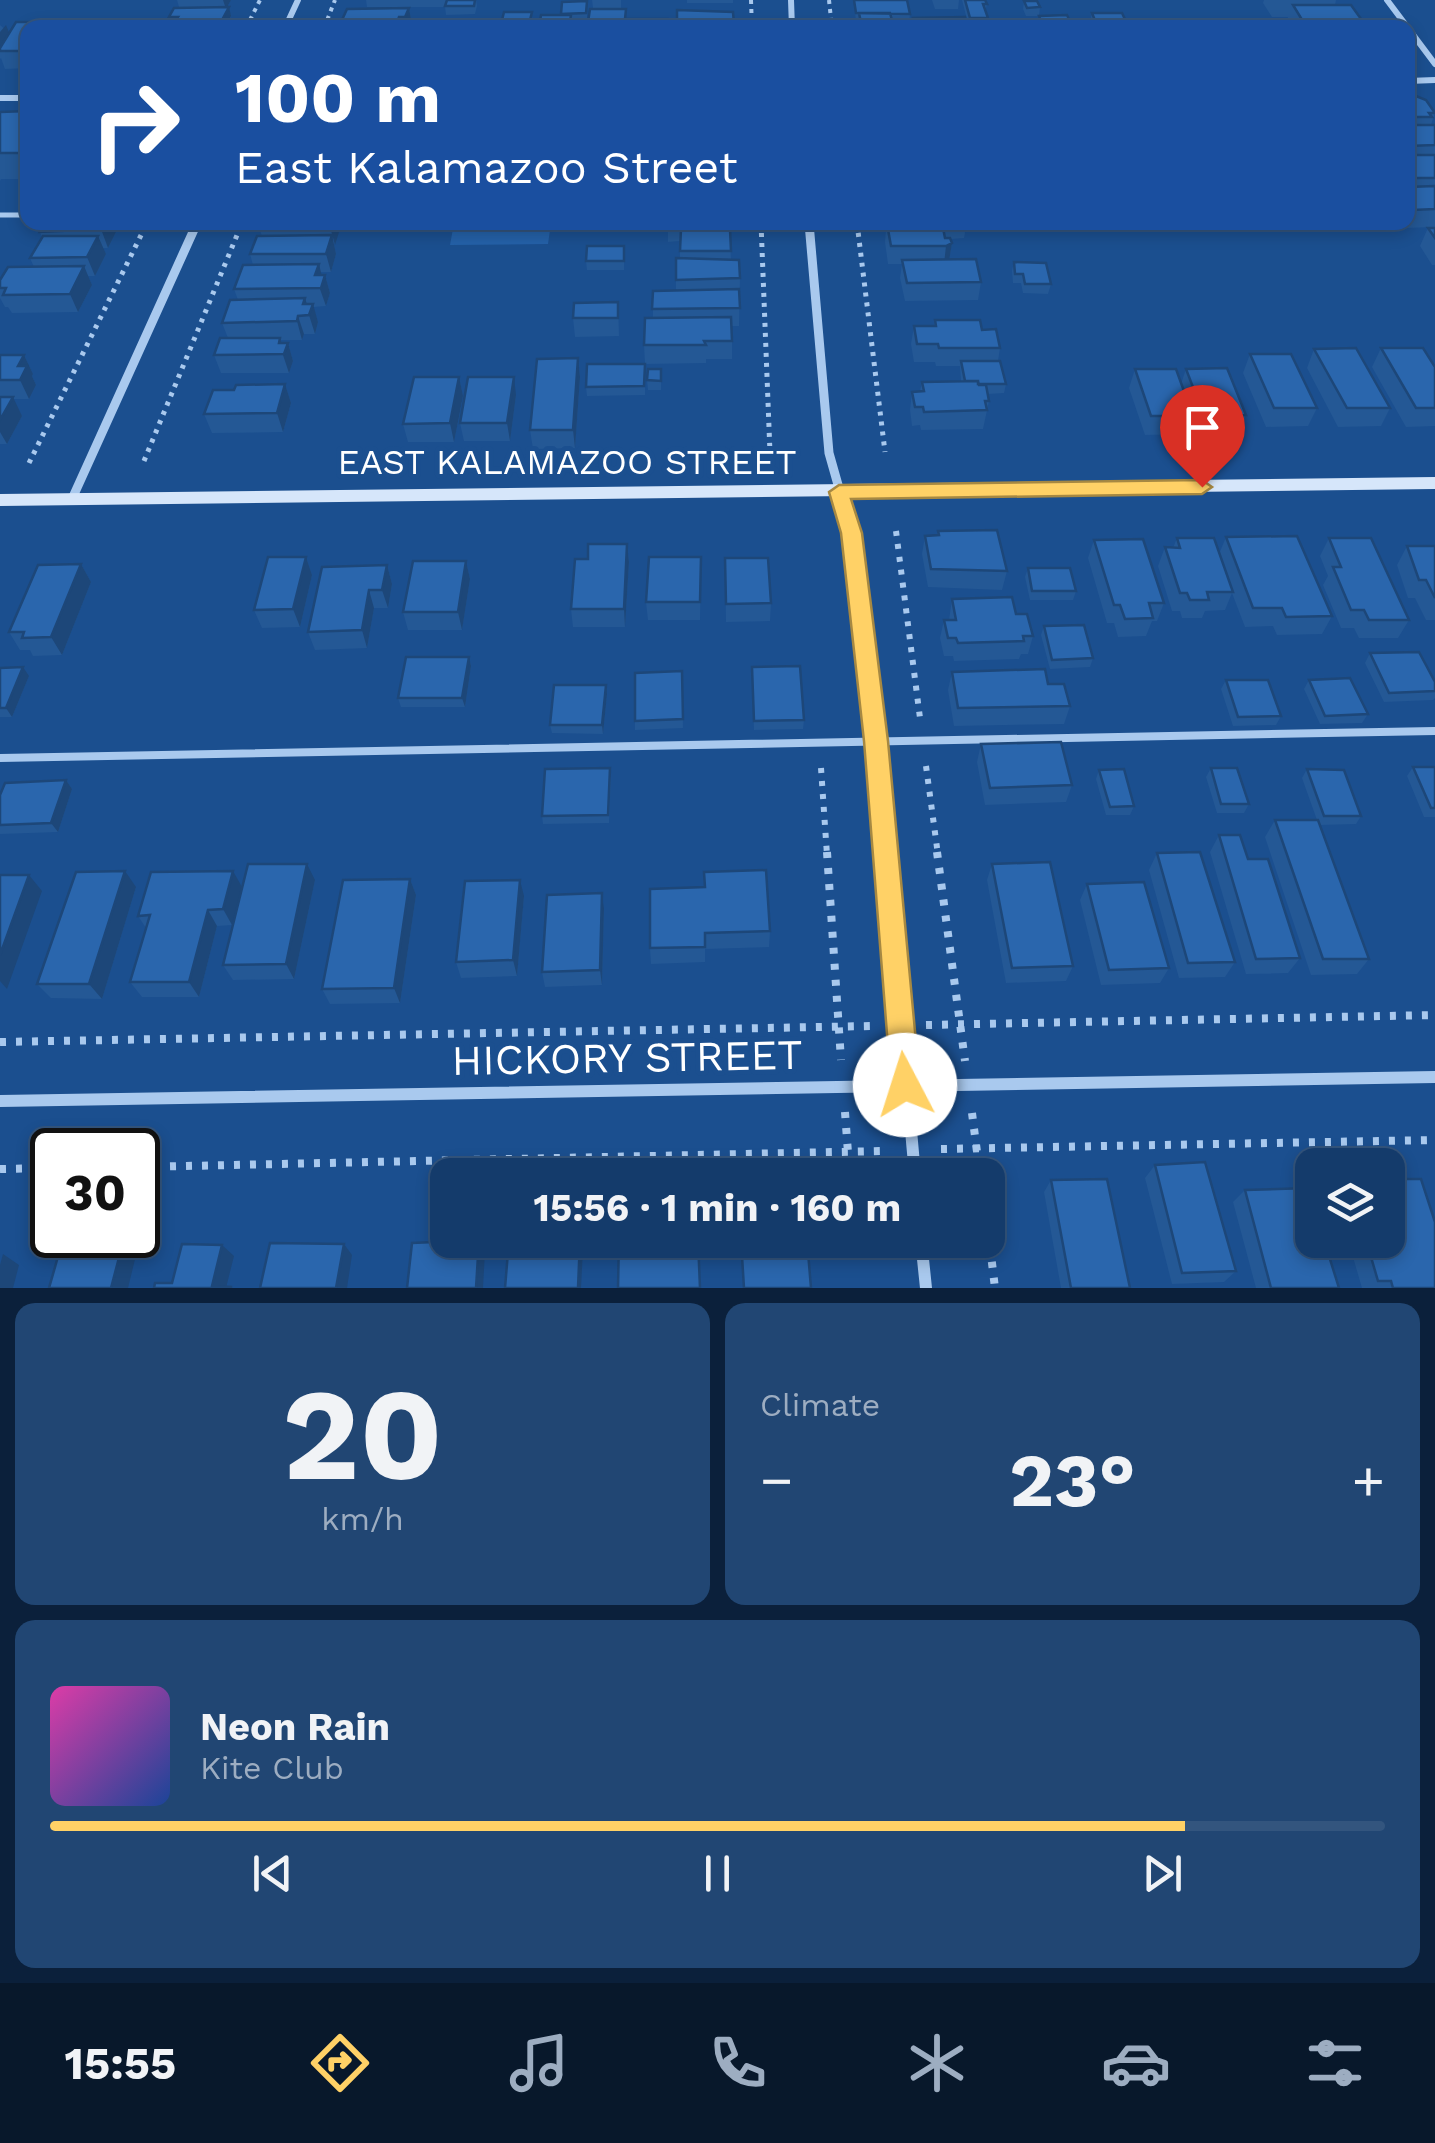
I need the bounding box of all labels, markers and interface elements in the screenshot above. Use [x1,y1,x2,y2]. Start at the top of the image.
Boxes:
text: 100 m [235,57,441,139]
icon: right [70,60,200,190]
text: East Kalamazoo Street [235,141,738,194]
pin [1160,385,1245,488]
icon: arrive [1175,400,1230,455]
street label: EAST KALAMAZOO STREET [337,441,797,483]
street label: HICKORY STREET [451,1030,803,1085]
position arrow [853,1033,957,1137]
speed limit sign: 30 [30,1128,160,1258]
map controls [1295,1148,1405,1258]
button: layers [1295,1148,1405,1258]
text: 15:56 · 1 min · 160 m [534,1186,901,1230]
text: 20 [282,1358,443,1511]
text: Climate [760,1386,880,1424]
text: 23° [1009,1436,1136,1524]
text: − [760,1448,793,1512]
text: + [1352,1448,1385,1512]
text: km/h [321,1500,404,1538]
text: Neon Rain [200,1705,390,1749]
text: Kite Club [200,1749,344,1787]
icon: previous [245,1846,300,1901]
icon: pause [690,1846,745,1901]
icon: next [1135,1846,1190,1901]
icon: directions [305,2028,375,2098]
icon: music [504,2028,574,2098]
icon: phone [703,2028,773,2098]
icon: climate [902,2028,972,2098]
icon: car [1101,2028,1171,2098]
icon: filters [1300,2028,1370,2098]
text: 15:55 [65,2037,176,2090]

